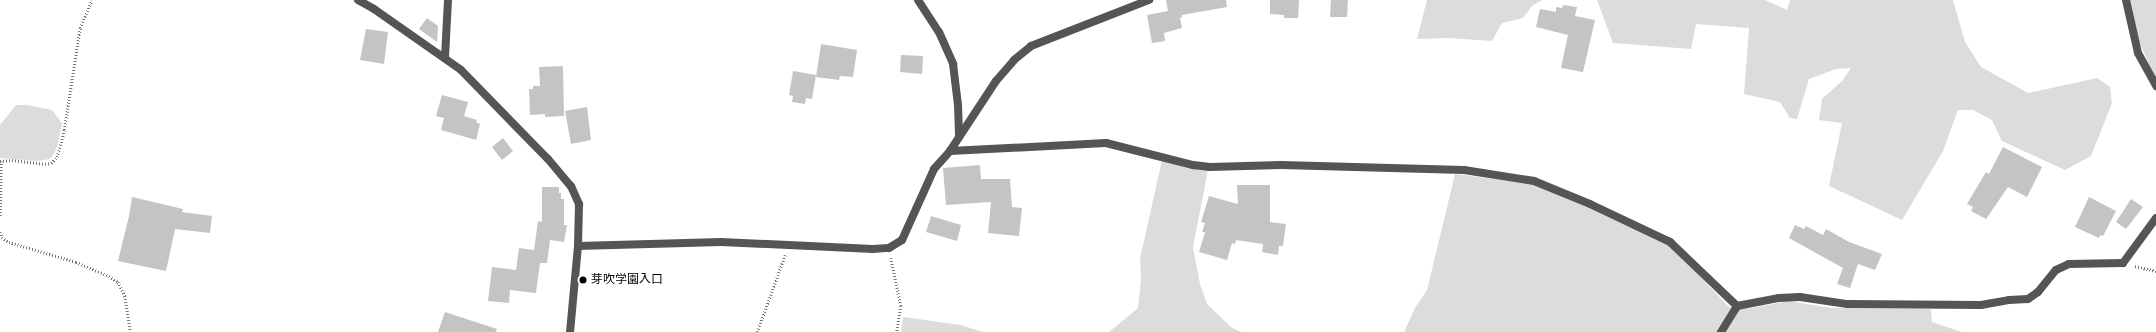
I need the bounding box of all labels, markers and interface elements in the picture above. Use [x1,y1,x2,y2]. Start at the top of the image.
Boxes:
place label: 芽吹学園入口 [591,273,663,287]
marker: 芽吹学園入口 [578,275,588,285]

